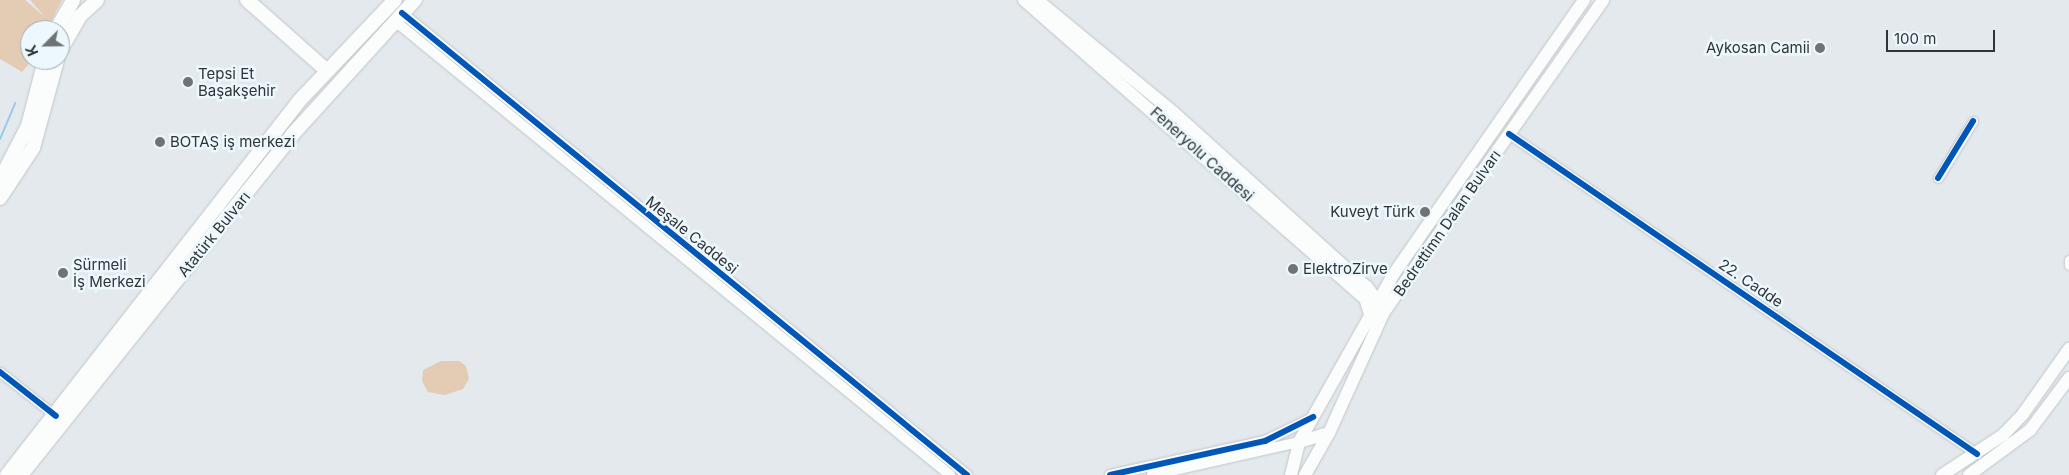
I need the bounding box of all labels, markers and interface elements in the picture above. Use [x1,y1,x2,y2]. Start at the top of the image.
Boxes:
north arrow [20,20,70,70]
scale bar [1889,20,1998,52]
text: 100 m [1894,29,1936,48]
place label: Aykosan Camii [1706,39,1810,57]
marker: Aykosan Camii [1814,42,1826,54]
text: K [22,43,41,59]
place label: Tepsi Et Başakşehir [198,64,276,99]
marker: Tepsi Et Başakşehir [182,76,194,88]
street label: Feneryolu Caddesi [1147,103,1257,205]
place label: BOTAŞ iş merkezi [170,133,295,151]
marker: BOTAŞ iş merkezi [154,136,166,148]
street label: Bedrettimn Dalan Bulvarı [1390,146,1504,300]
street label: Atatürk Bulvarı [174,188,254,280]
street label: Meşale Caddesi [642,192,742,278]
place label: Kuveyt Türk [1330,203,1415,221]
marker: Kuveyt Türk [1419,206,1431,218]
place label: Sürmeli İş Merkezi [73,255,146,290]
street label: 22. Cadde [1716,255,1786,311]
place label: ElektroZirve [1303,260,1388,278]
marker: ElektroZirve [1287,263,1299,275]
marker: Sürmeli İş Merkezi [57,267,69,279]

